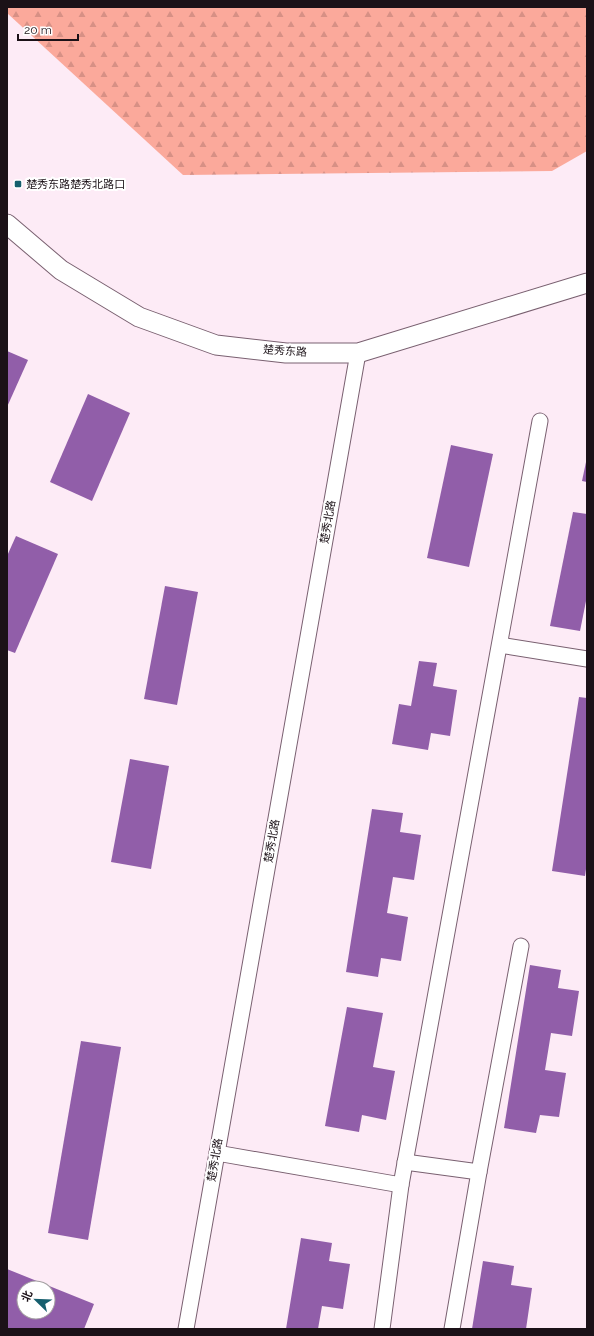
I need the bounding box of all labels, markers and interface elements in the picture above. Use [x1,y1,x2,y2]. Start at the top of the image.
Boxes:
scale bar [18,16,78,42]
text: 20 m [24,23,52,37]
place label: 楚秀东路楚秀北路口 [26,178,125,191]
marker: 楚秀东路楚秀北路口 [13,179,23,189]
street label: 楚秀东路 [263,343,307,359]
street label: 楚秀北路 [318,499,338,545]
street label: 楚秀北路 [262,818,282,864]
street label: 楚秀北路 [205,1137,225,1183]
north arrow [16,1280,56,1320]
text: 北 [19,1289,35,1304]

